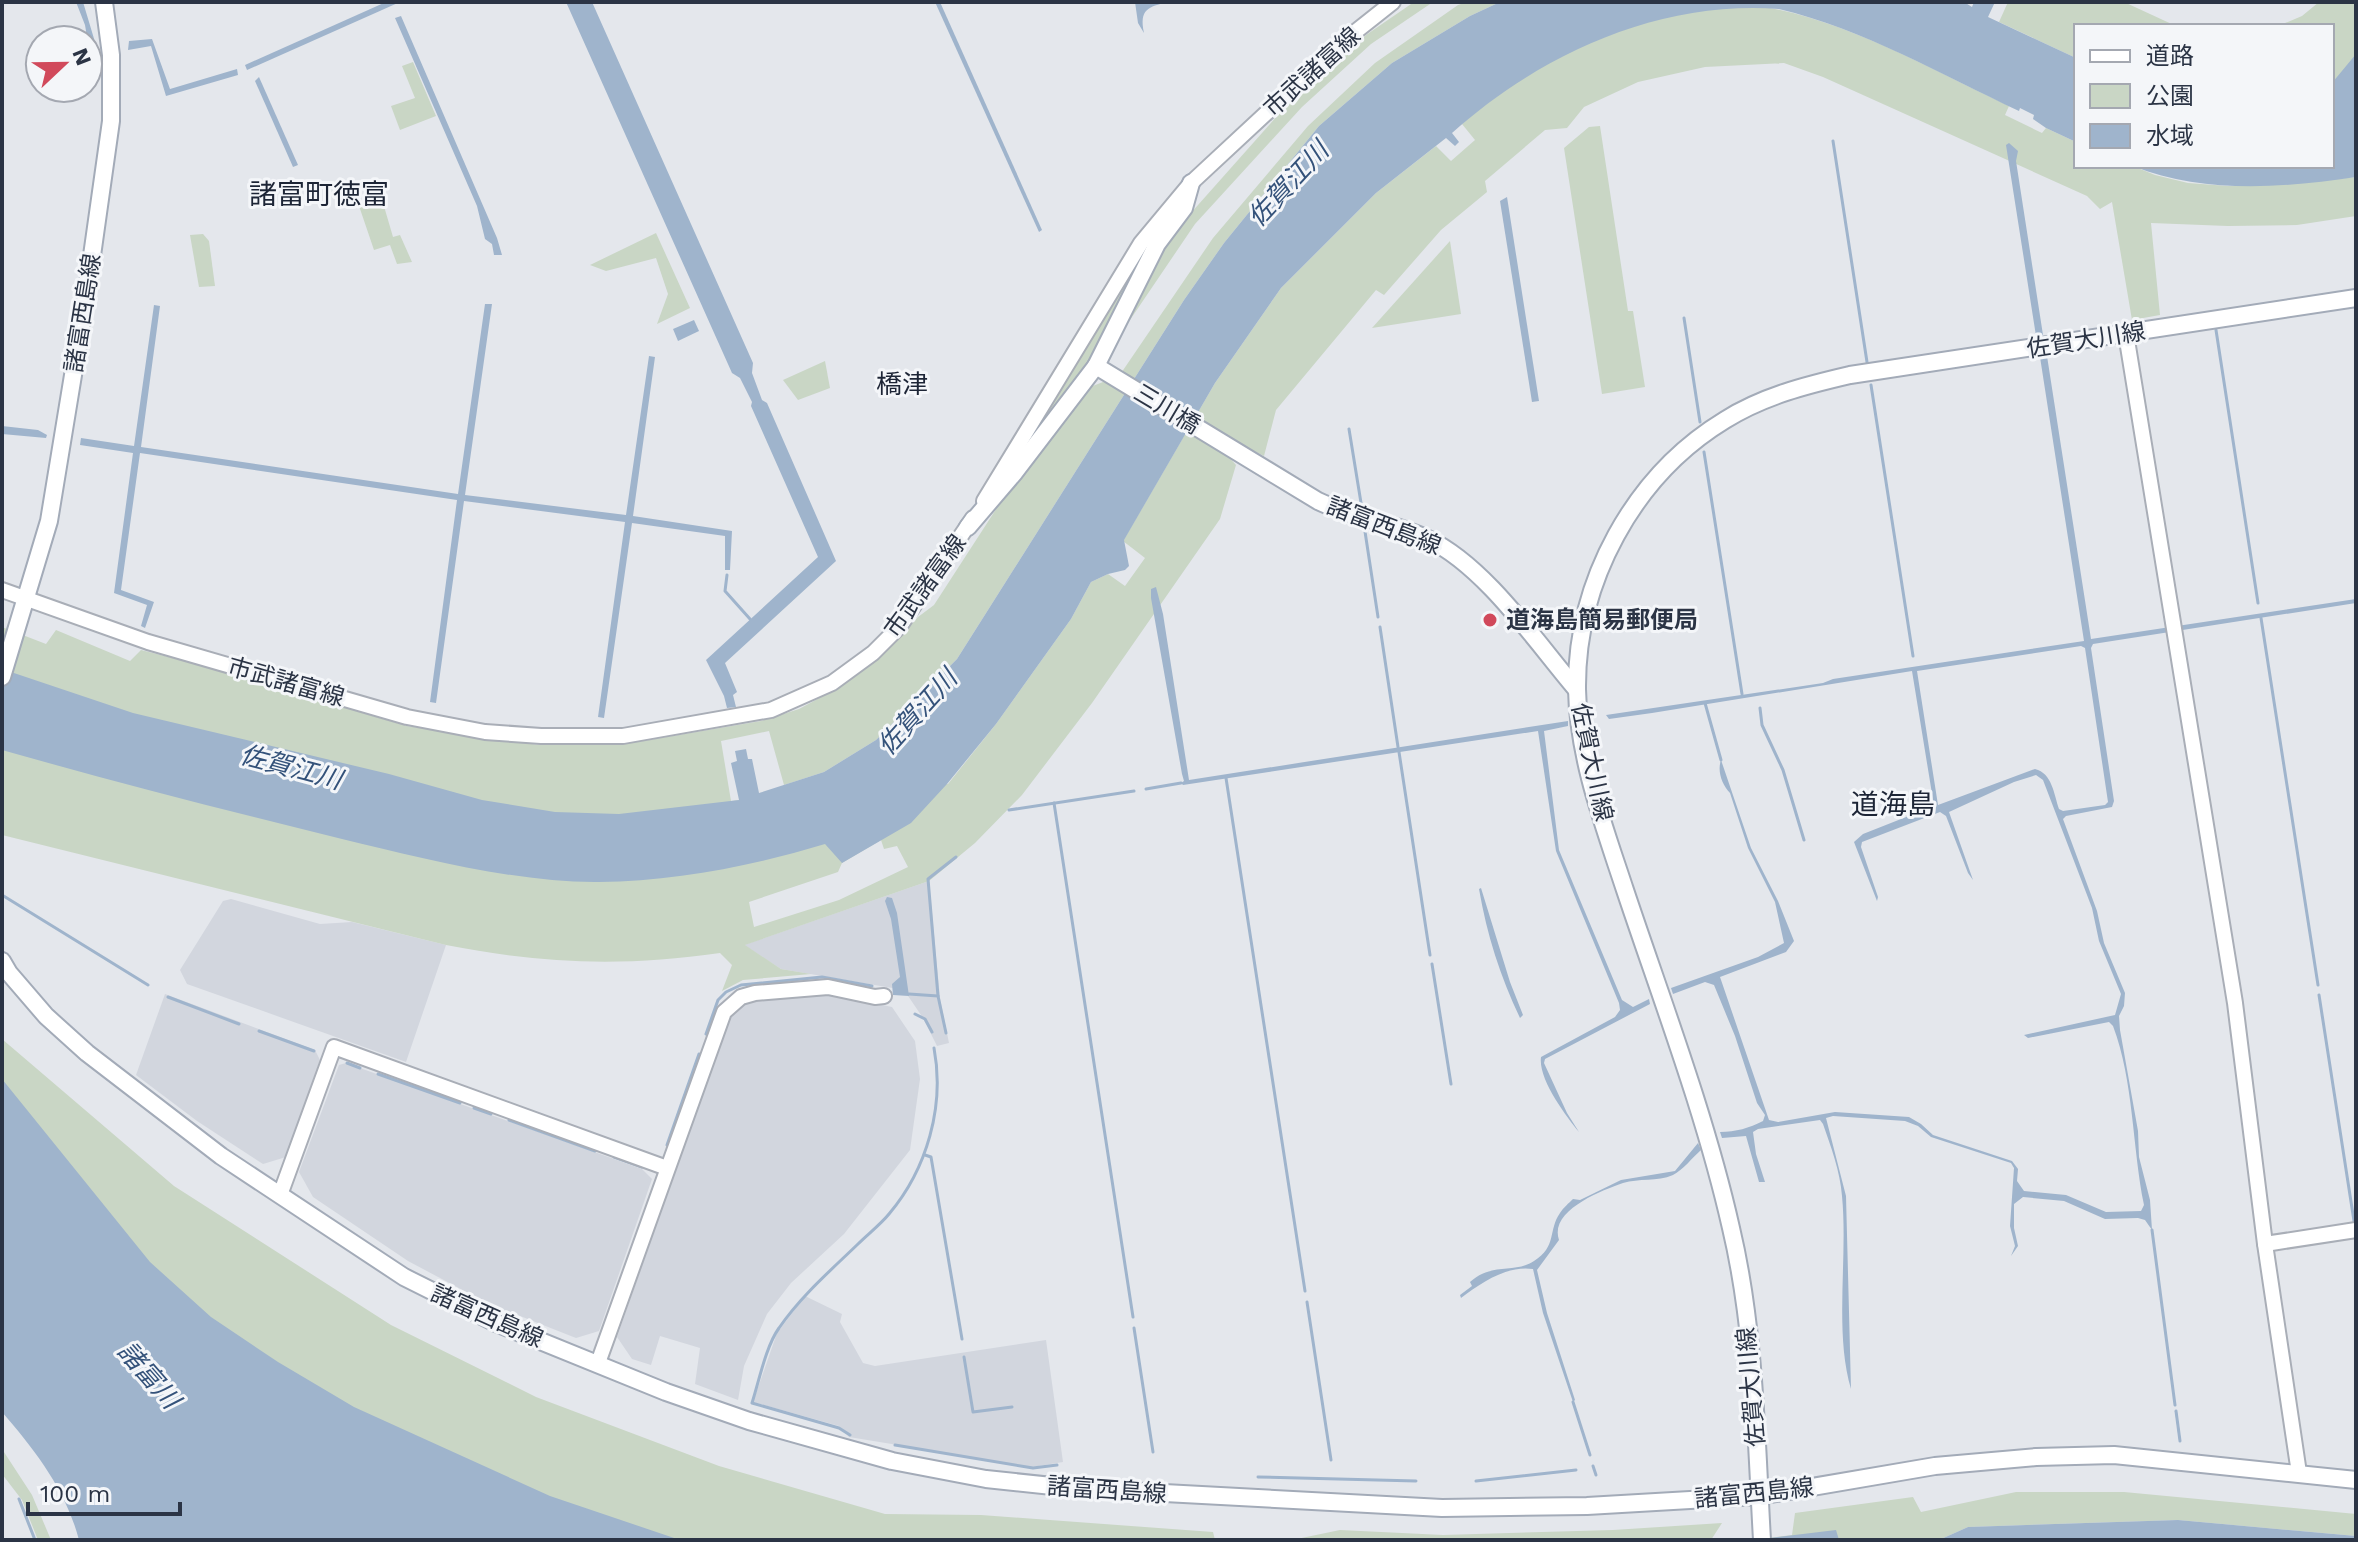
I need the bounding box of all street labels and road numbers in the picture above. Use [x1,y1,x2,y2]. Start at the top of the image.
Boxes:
street label: 市武諸富線 [1258,21,1366,123]
street label: 諸富西島線 [60,252,106,374]
street label: 佐賀大川線 [2025,317,2147,363]
street label: 三川橋 [1129,378,1205,440]
street label: 諸富西島線 [1323,491,1445,561]
street label: 市武諸富線 [878,529,972,643]
street label: 市武諸富線 [224,652,348,712]
street label: 佐賀大川線 [1566,700,1618,824]
street label: 諸富西島線 [426,1279,548,1353]
street label: 佐賀大川線 [1732,1326,1770,1448]
street label: 諸富西島線 [1046,1472,1168,1508]
street label: 諸富西島線 [1693,1473,1815,1513]

